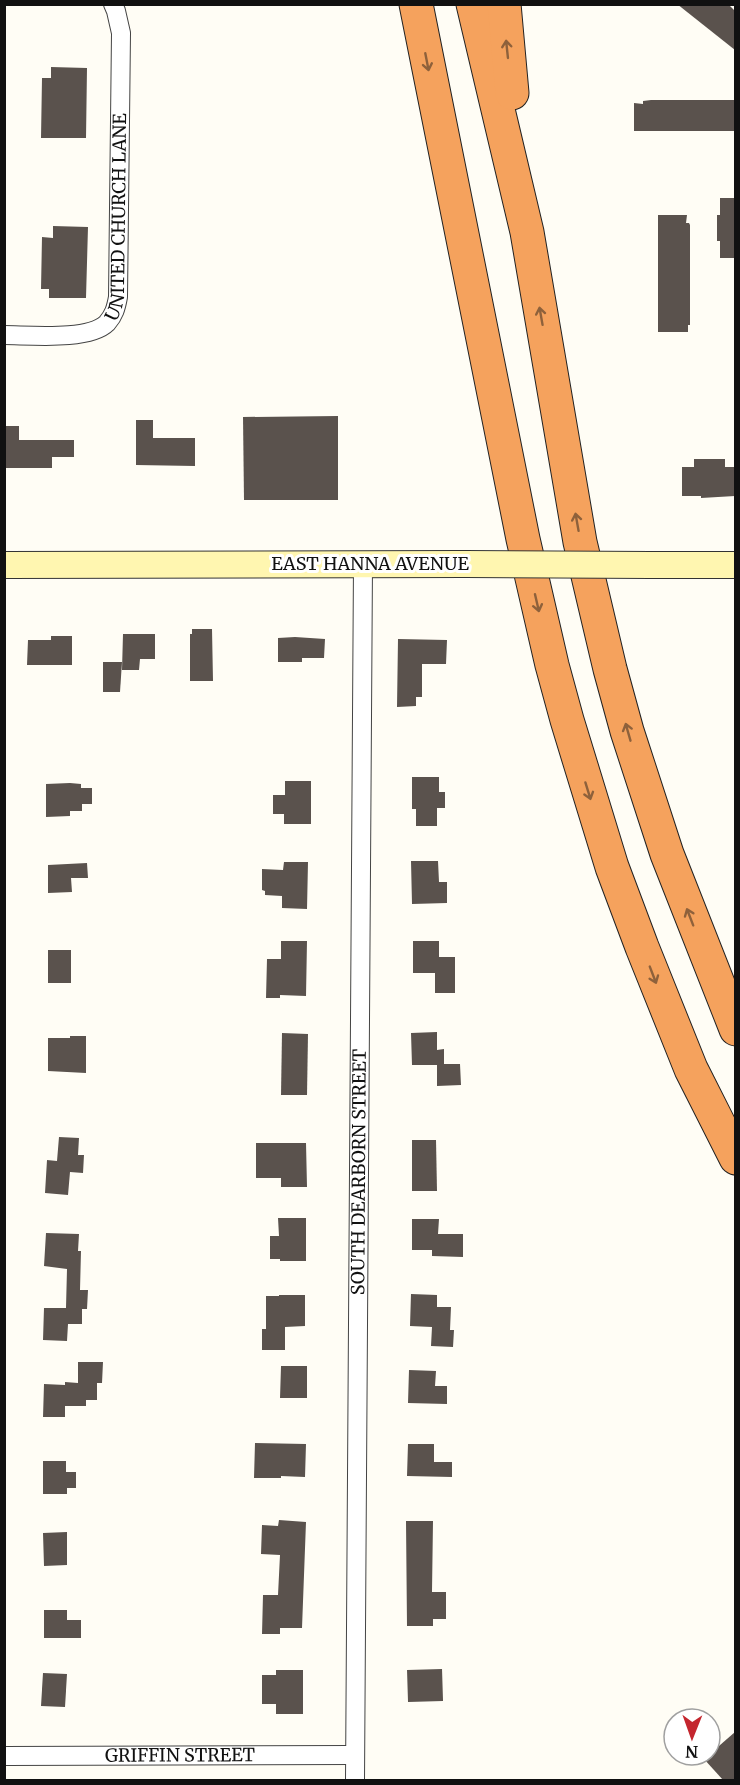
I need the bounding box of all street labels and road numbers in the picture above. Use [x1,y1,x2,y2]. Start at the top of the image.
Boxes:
street label: UNITED CHURCH LANE [100,113,131,325]
street label: EAST HANNA AVENUE [271,552,469,575]
street label: SOUTH DEARBORN STREET [346,1048,371,1295]
street label: GRIFFIN STREET [105,1743,255,1767]

